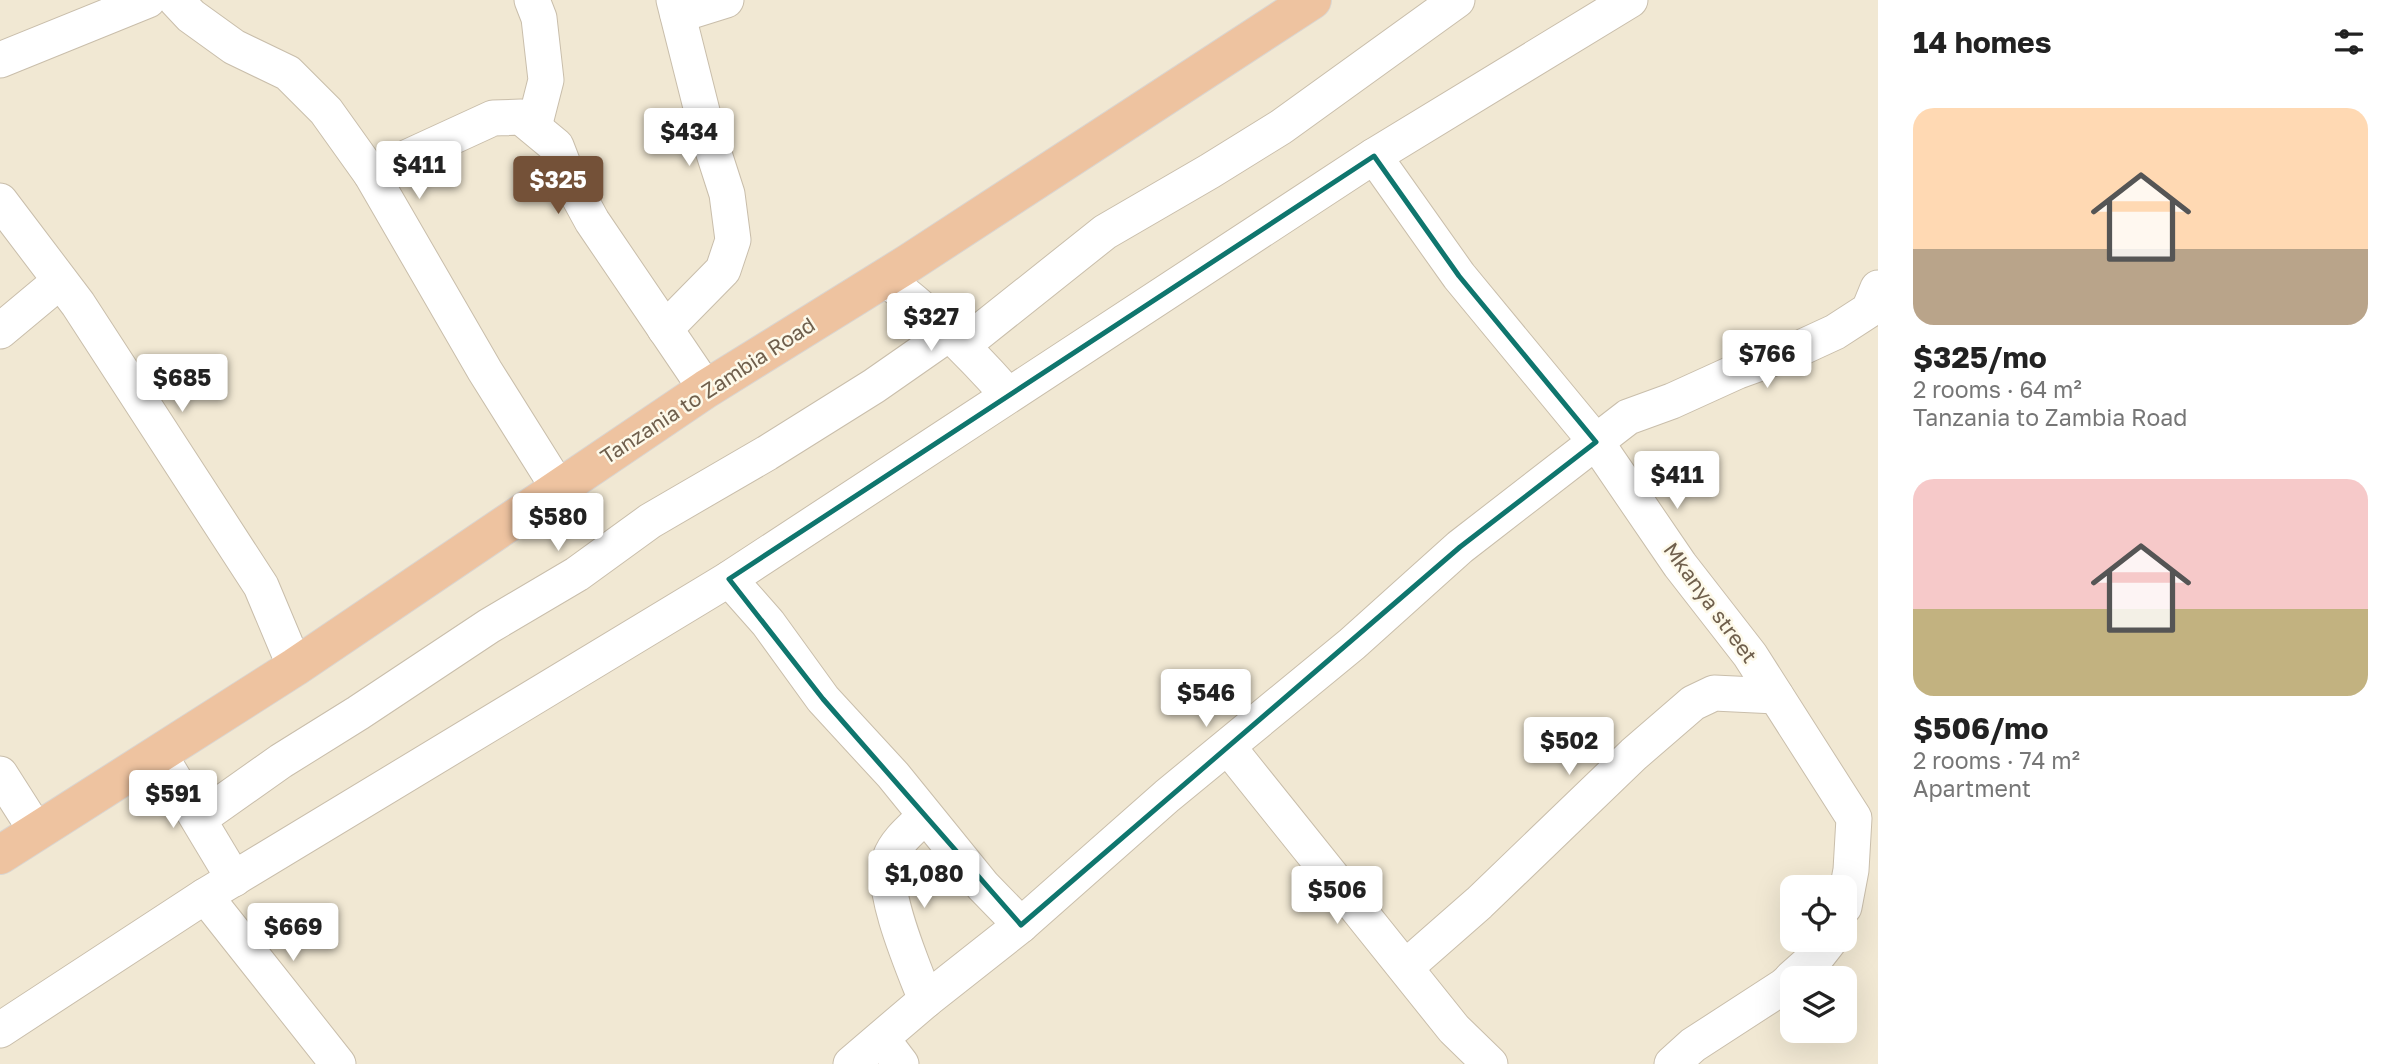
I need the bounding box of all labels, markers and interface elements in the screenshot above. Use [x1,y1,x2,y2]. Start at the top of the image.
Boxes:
icon: filters [2330,23,2368,61]
text: 14 homes [1913,24,2052,60]
pin: $434 [648,108,730,168]
text: $434 [660,117,718,145]
pin: $411 [378,142,460,201]
text: $411 [392,150,446,178]
icon: home [2078,154,2204,280]
pin: $325 [517,156,599,216]
text: $325 [529,165,587,193]
pin: $327 [890,294,972,353]
text: $327 [903,302,959,330]
street label: Tanzania to Zambia Road [595,311,820,469]
pin: $766 [1726,330,1808,390]
text: $766 [1738,339,1796,367]
text: $325/mo [1913,339,2047,375]
pin: $685 [141,354,223,414]
text: $685 [153,363,211,391]
text: 2 rooms · 64 m² [1913,375,2082,403]
text: Tanzania to Zambia Road [1913,403,2187,431]
pin: $411 [1636,452,1718,511]
text: $411 [1650,460,1704,488]
pin: $580 [517,494,599,553]
text: $580 [528,502,588,530]
icon: home [2078,525,2204,651]
street label: Mkanya street [1658,537,1763,668]
pin: $546 [1165,670,1247,729]
text: $546 [1177,678,1235,706]
text: $506/mo [1913,710,2049,746]
pin: $502 [1528,718,1610,777]
text: $502 [1540,726,1598,754]
text: 2 rooms · 74 m² [1913,746,2080,774]
pin: $591 [132,770,214,830]
text: Apartment [1913,774,2031,802]
text: $591 [145,779,201,807]
pin: $1,080 [867,850,981,910]
text: $1,080 [884,859,964,887]
pin: $506 [1296,866,1378,926]
text: $506 [1308,875,1367,903]
map controls [1780,875,1857,1043]
button: locate [1780,875,1857,952]
pin: $669 [252,904,334,963]
text: $669 [263,912,323,940]
button: layers [1780,966,1857,1043]

